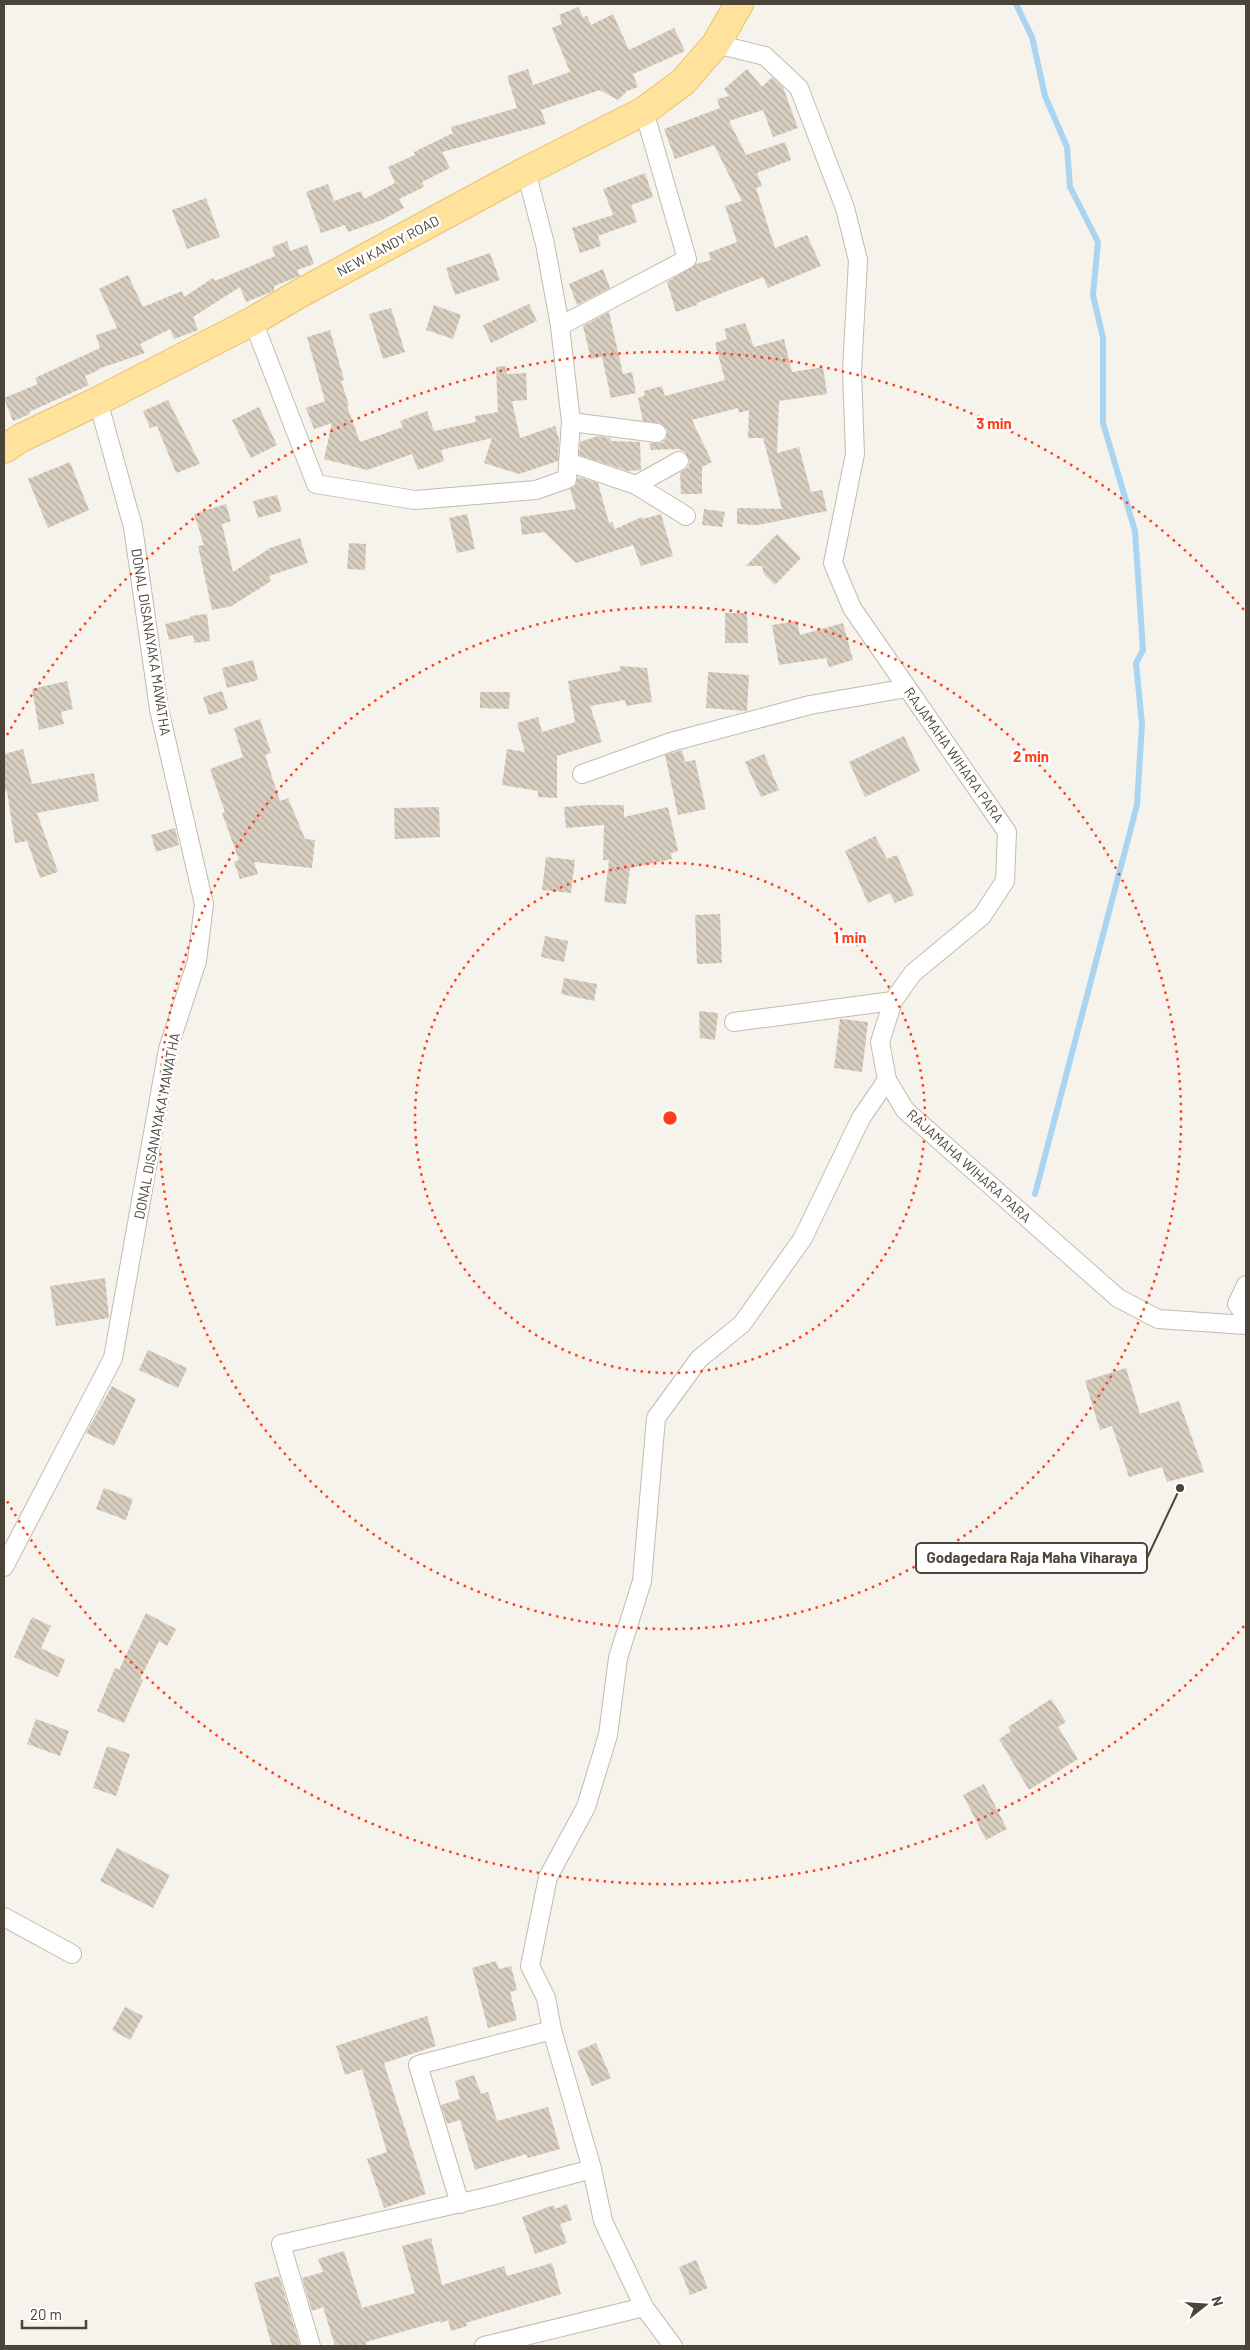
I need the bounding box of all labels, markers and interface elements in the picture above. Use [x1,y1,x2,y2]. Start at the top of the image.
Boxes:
street label: NEW KANDY ROAD [334,211,442,280]
text: 3 min [976,414,1012,432]
street label: DONAL DISANAYAKA MAWATHA [128,547,175,737]
street label: RAJAMAHA WIHARA PARA [901,684,1008,826]
text: 2 min [1013,747,1049,765]
text: 1 min [834,928,866,946]
street label: DONAL DISANAYAKA MAWATHA [130,1031,183,1221]
street label: RAJAMAHA WIHARA PARA [904,1105,1035,1226]
centre of rings [661,1109,679,1127]
callout: Godagedara Raja Maha Viharaya [916,1543,1147,1573]
text: Godagedara Raja Maha Viharaya [927,1548,1137,1566]
north arrow [1180,2280,1230,2330]
text: N [1208,2294,1227,2308]
scale bar [22,2298,86,2330]
text: 20 m [30,2305,62,2323]

